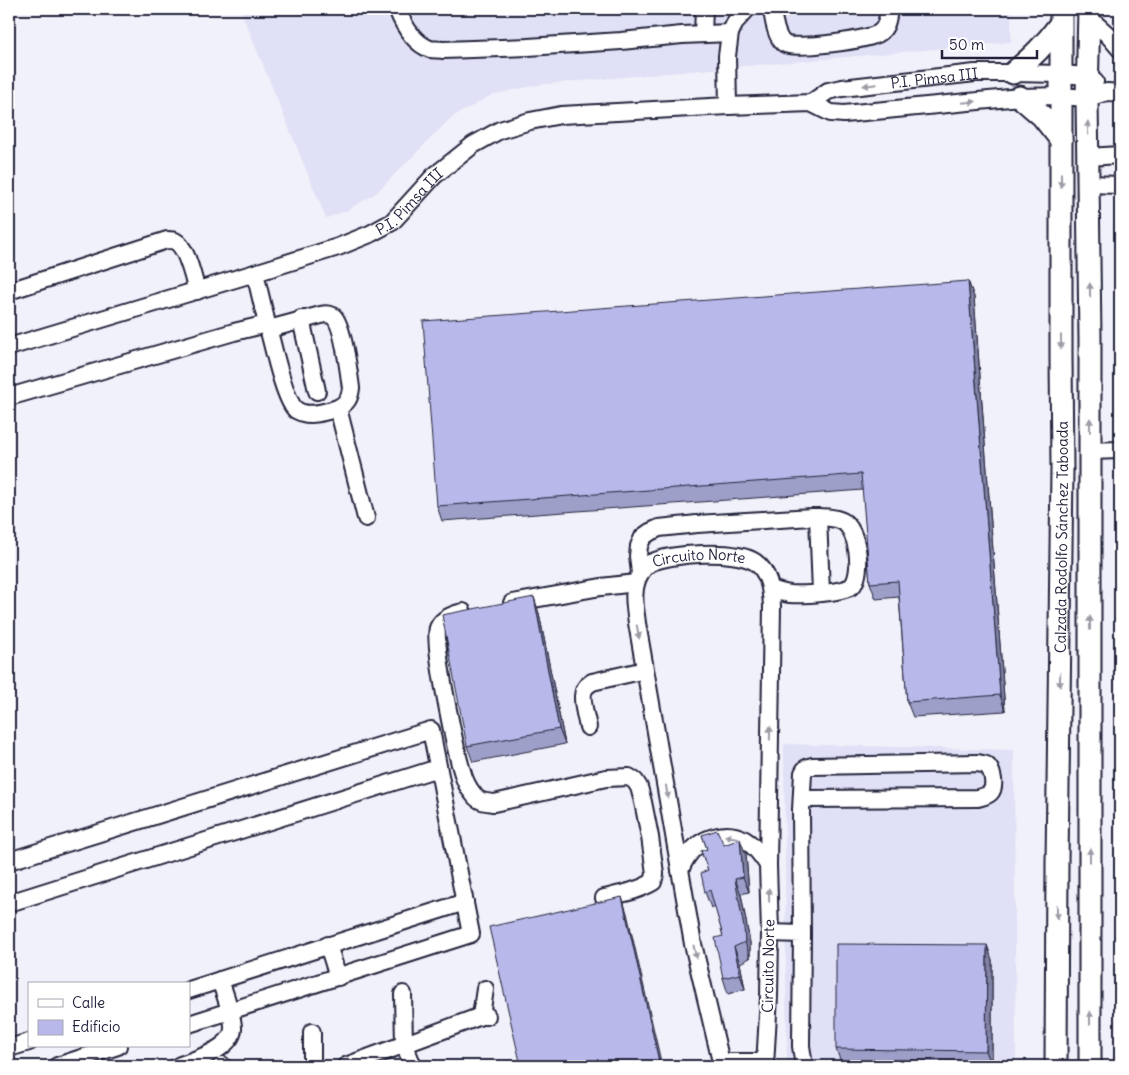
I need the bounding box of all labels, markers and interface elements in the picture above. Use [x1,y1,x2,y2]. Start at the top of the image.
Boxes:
scale bar [942,28,1036,60]
text: 50 m [949,35,984,54]
street label: P.I. Pimsa III [889,63,979,92]
one-way arrow [862,81,878,89]
one-way arrow [961,98,977,106]
one-way arrow [1084,119,1092,135]
street label: P.I. Pimsa III [372,163,446,239]
one-way arrow [1057,172,1065,188]
one-way arrow [1085,282,1093,298]
one-way arrow [1057,334,1065,350]
one-way arrow [1086,417,1094,433]
street label: Calzada Rodolfo Sánchez Taboada [1050,420,1072,653]
street label: Circuito Norte [650,544,748,571]
one-way arrow [1086,614,1094,630]
one-way arrow [635,624,643,640]
one-way arrow [1056,672,1064,688]
one-way arrow [766,724,774,740]
one-way arrow [663,784,671,800]
one-way arrow [723,832,739,840]
one-way arrow [1086,847,1094,863]
one-way arrow [765,887,773,903]
one-way arrow [1053,904,1061,920]
street label: Circuito Norte [758,919,778,1013]
one-way arrow [691,944,699,959]
legend [28,982,190,1048]
text: Calle [72,993,105,1012]
one-way arrow [1086,1009,1094,1025]
text: Edificio [72,1017,120,1036]

